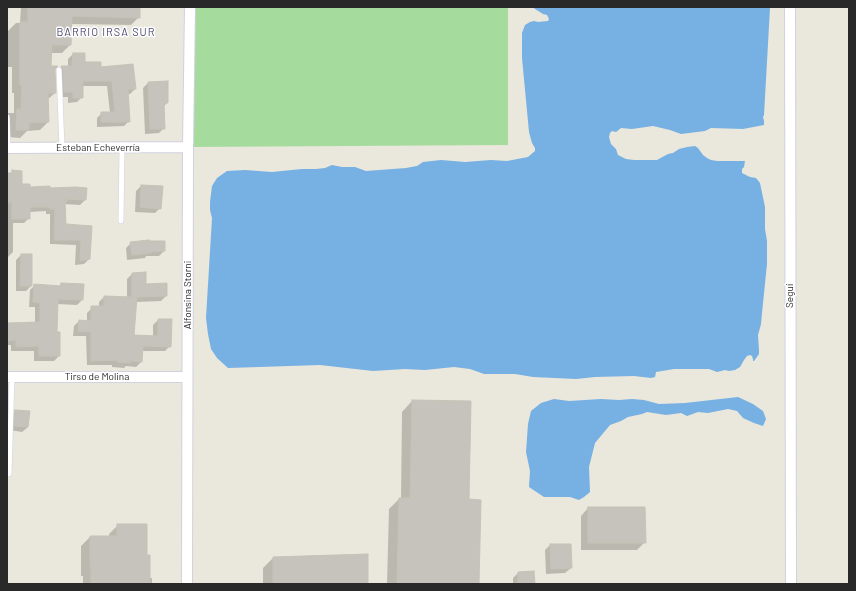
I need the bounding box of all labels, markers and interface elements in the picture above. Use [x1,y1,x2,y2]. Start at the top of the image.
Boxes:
district label: BARRIO IRSA SUR [57,25,155,39]
street label: Esteban Echeverría [56,142,140,154]
street label: Alfonsina Storni [182,261,194,329]
street label: Seguí [784,284,796,308]
street label: Tirso de Molina [65,371,129,383]

